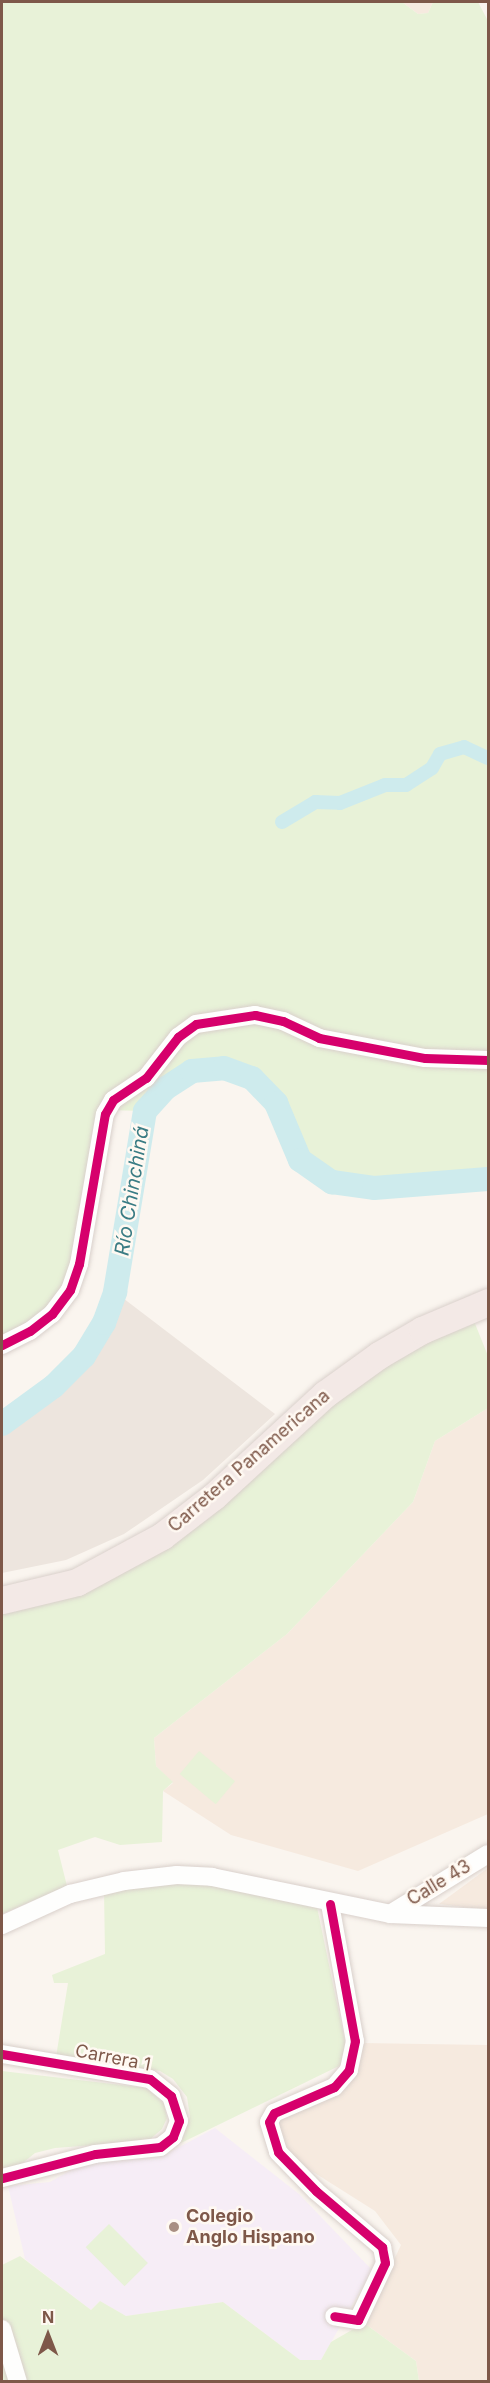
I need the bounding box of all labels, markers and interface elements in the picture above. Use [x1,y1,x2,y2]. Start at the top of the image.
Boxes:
water label: Río Chinchiná [110,1125,154,1257]
street label: Carretera Panamericana [164,1385,334,1537]
street label: Calle 43 [403,1856,475,1910]
street label: Carrera 1 [73,2040,153,2076]
place label: Colegio Anglo Hispano [186,2206,315,2248]
marker: Colegio Anglo Hispano [167,2220,181,2234]
north arrow [18,2305,78,2365]
text: N [42,2307,54,2327]

